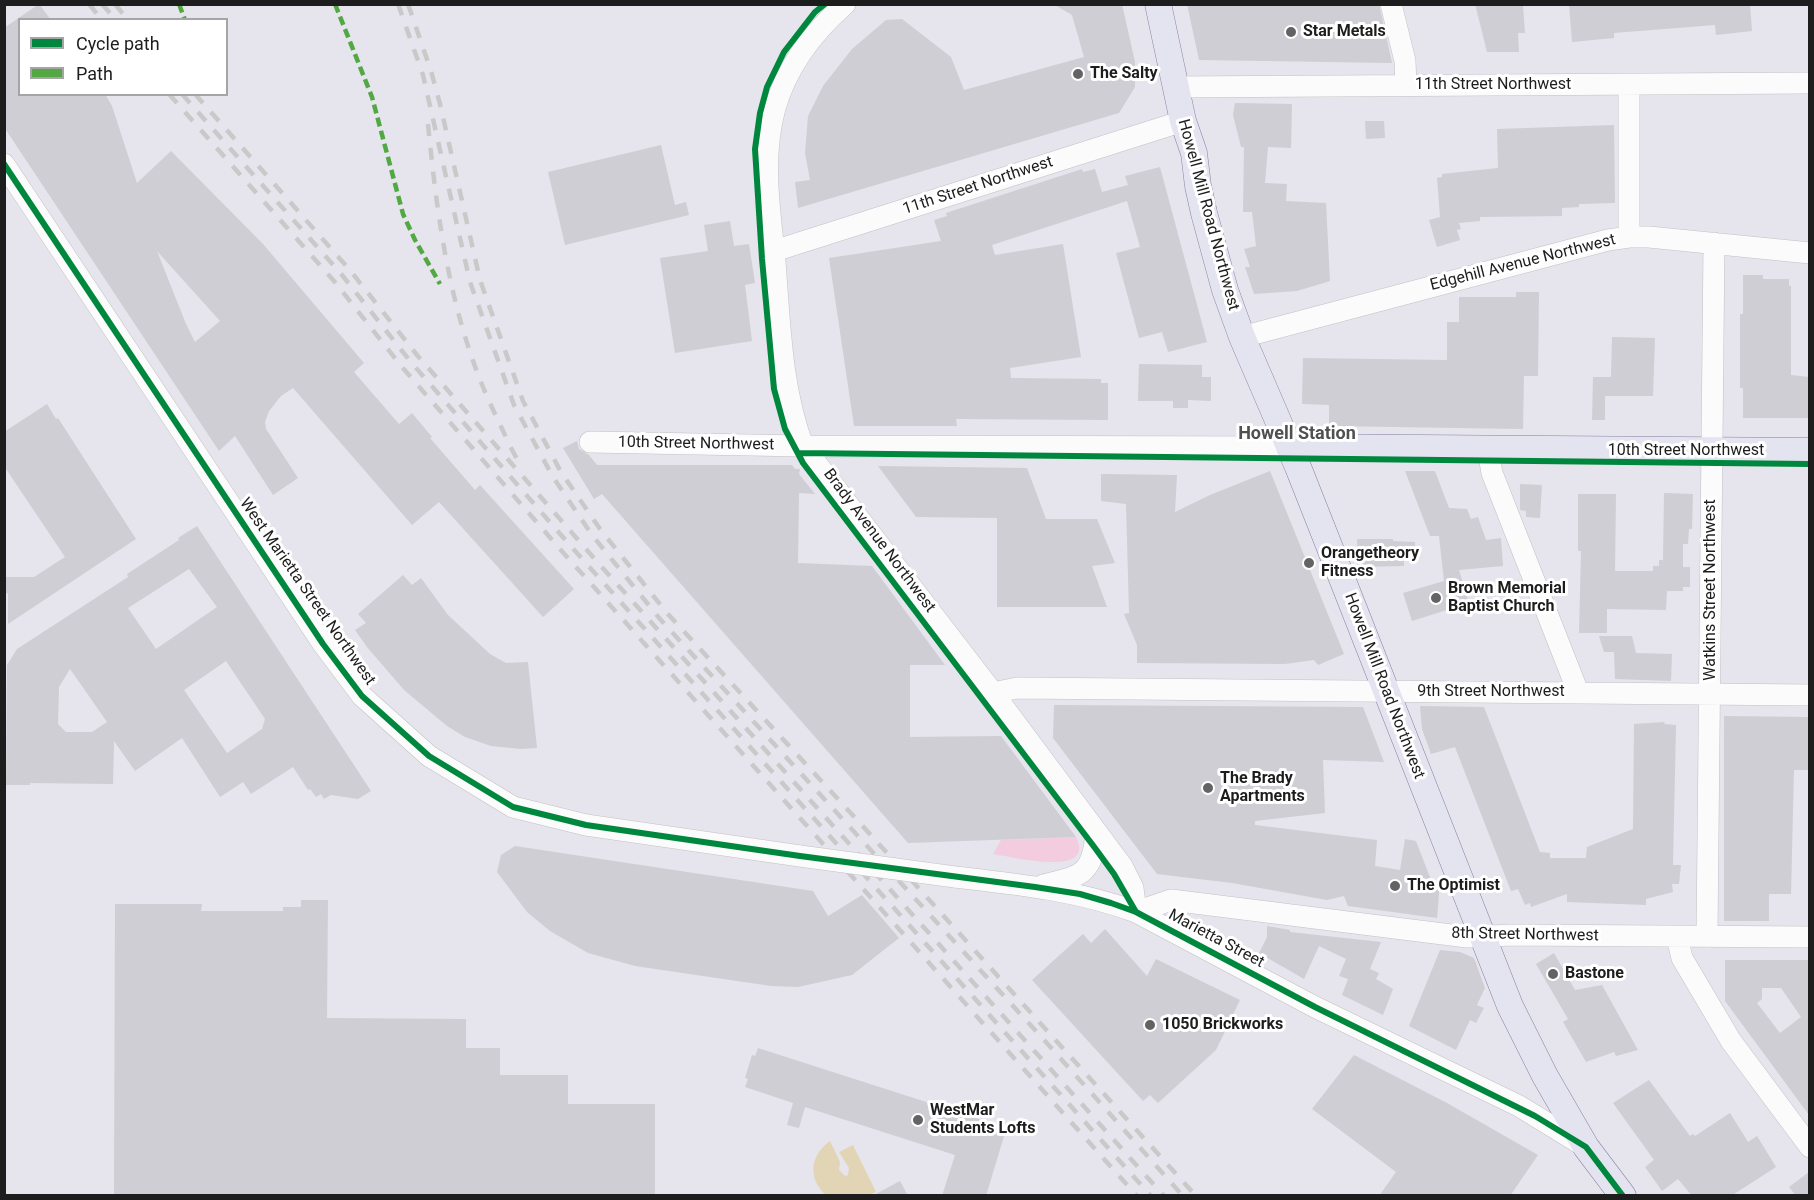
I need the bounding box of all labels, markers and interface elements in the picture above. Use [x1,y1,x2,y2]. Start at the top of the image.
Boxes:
legend [18,18,228,96]
place label: Star Metals [1303,22,1386,42]
marker: Star Metals [1284,25,1298,39]
text: Cycle path [76,33,160,54]
text: Path [76,63,113,84]
place label: The Salty [1090,64,1158,84]
marker: The Salty [1071,67,1085,81]
street label: 11th Street Northwest [1415,75,1571,95]
street label: Howell Mill Road Northwest [1173,117,1243,313]
street label: 11th Street Northwest [901,153,1055,219]
street label: Edgehill Avenue Northwest [1428,231,1618,295]
district label: Howell Station [1238,423,1356,445]
street label: 10th Street Northwest [618,433,774,455]
street label: 10th Street Northwest [1608,441,1764,461]
street label: Brady Avenue Northwest [819,465,939,617]
street label: West Marietta Street Northwest [235,495,379,689]
street label: Watkins Street Northwest [1701,499,1721,681]
place label: Orangetheory Fitness [1321,544,1419,582]
marker: Orangetheory Fitness [1302,556,1316,570]
place label: Brown Memorial Baptist Church [1448,579,1566,617]
street label: Howell Mill Road Northwest [1340,590,1428,782]
marker: Brown Memorial Baptist Church [1429,591,1443,605]
street label: 9th Street Northwest [1417,682,1565,702]
place label: The Brady Apartments [1220,769,1305,807]
marker: The Brady Apartments [1201,781,1215,795]
place label: The Optimist [1407,876,1500,896]
marker: The Optimist [1388,879,1402,893]
street label: Marietta Street [1165,906,1267,972]
street label: 8th Street Northwest [1451,924,1599,946]
place label: Bastone [1565,964,1624,984]
marker: Bastone [1546,967,1560,981]
place label: 1050 Brickworks [1162,1015,1283,1035]
marker: 1050 Brickworks [1143,1018,1157,1032]
place label: WestMar Students Lofts [930,1101,1036,1139]
marker: WestMar Students Lofts [911,1113,925,1127]

